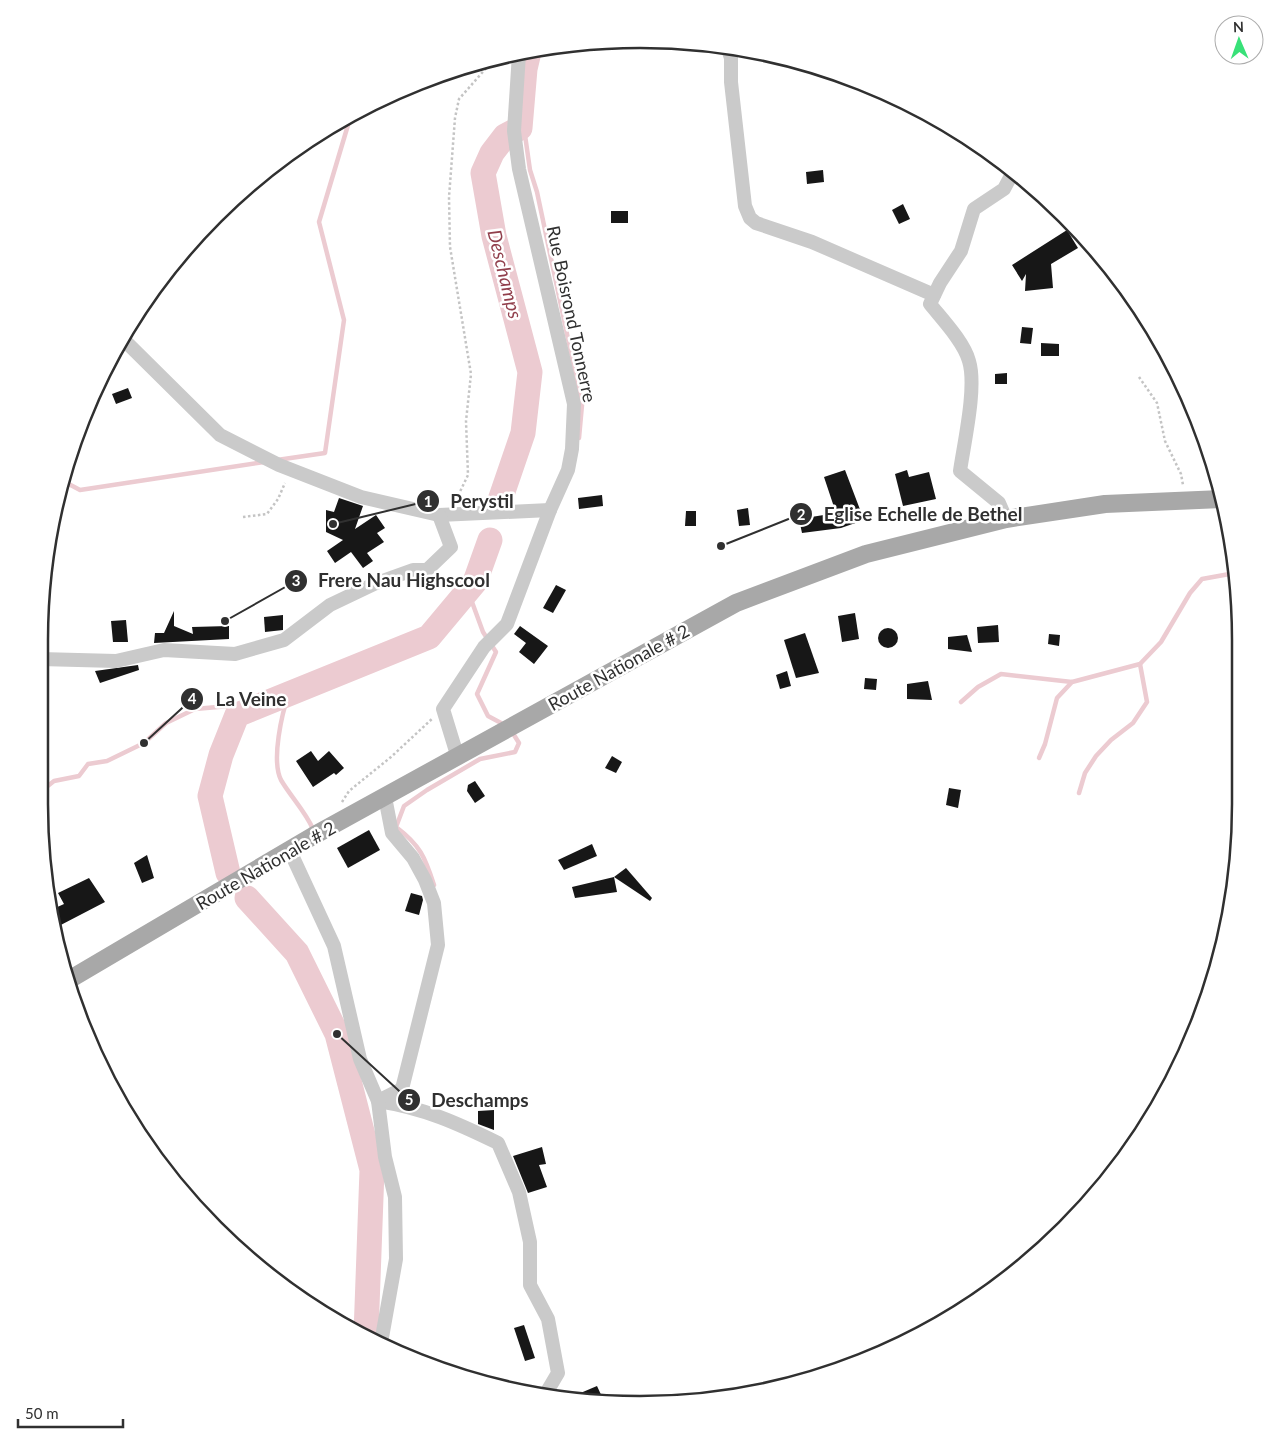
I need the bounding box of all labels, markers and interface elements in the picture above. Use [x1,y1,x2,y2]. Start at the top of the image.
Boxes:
north arrow [1214,15,1264,65]
text: N [1233,18,1244,35]
street label: Rue Boisrond Tonnerre [543,224,601,404]
water label: Deschamps [483,227,528,321]
callout: Perystil [415,484,524,518]
text: Perystil [450,489,514,512]
text: 1 [424,492,432,510]
callout: Eglise Echelle de Bethel [789,497,1032,531]
text: Eglise Echelle de Bethel [824,502,1022,525]
text: 2 [797,505,806,523]
callout: Frere Nau Highscool [284,564,500,598]
text: Frere Nau Highscool [318,568,490,591]
text: 3 [292,571,300,589]
street label: Route Nationale # 2 [544,619,693,715]
callout: La Veine [180,682,297,716]
text: La Veine [216,687,286,710]
text: 4 [188,689,197,707]
street label: Route Nationale # 2 [192,816,339,914]
callout: Deschamps [396,1083,539,1117]
text: Deschamps [431,1088,529,1111]
text: 5 [405,1090,413,1108]
scale bar [18,1396,122,1428]
text: 50 m [25,1404,59,1422]

